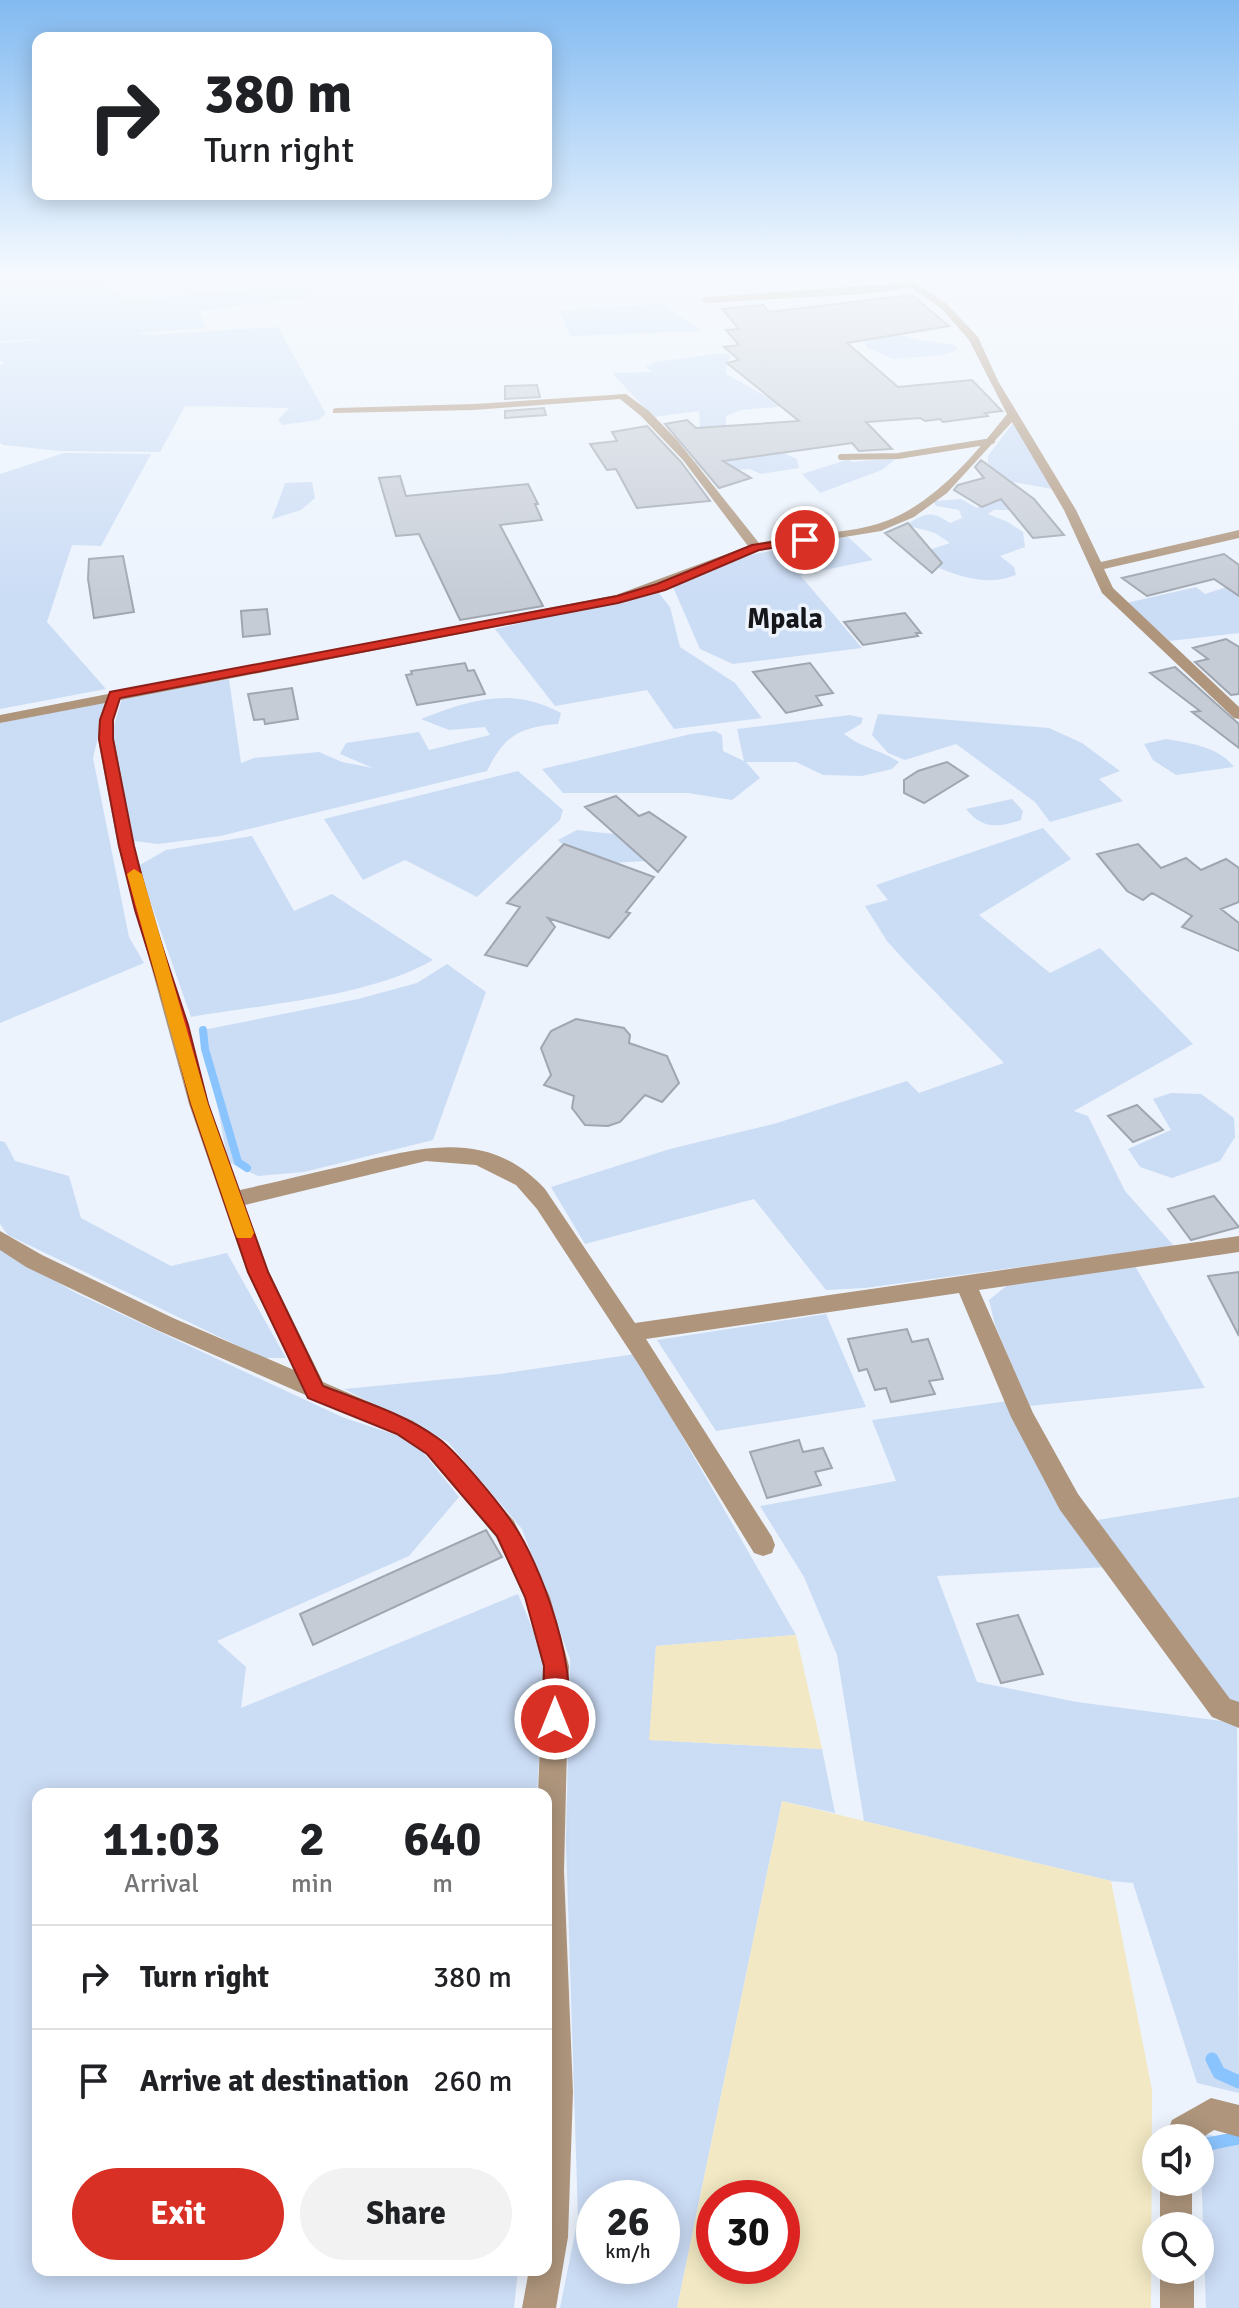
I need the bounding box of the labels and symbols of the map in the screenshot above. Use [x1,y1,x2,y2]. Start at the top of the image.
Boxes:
pin [771,506,839,574]
district label: Mpala [747,602,823,636]
position arrow [513,1677,597,1761]
speed limit sign: 30 [696,2180,800,2284]

